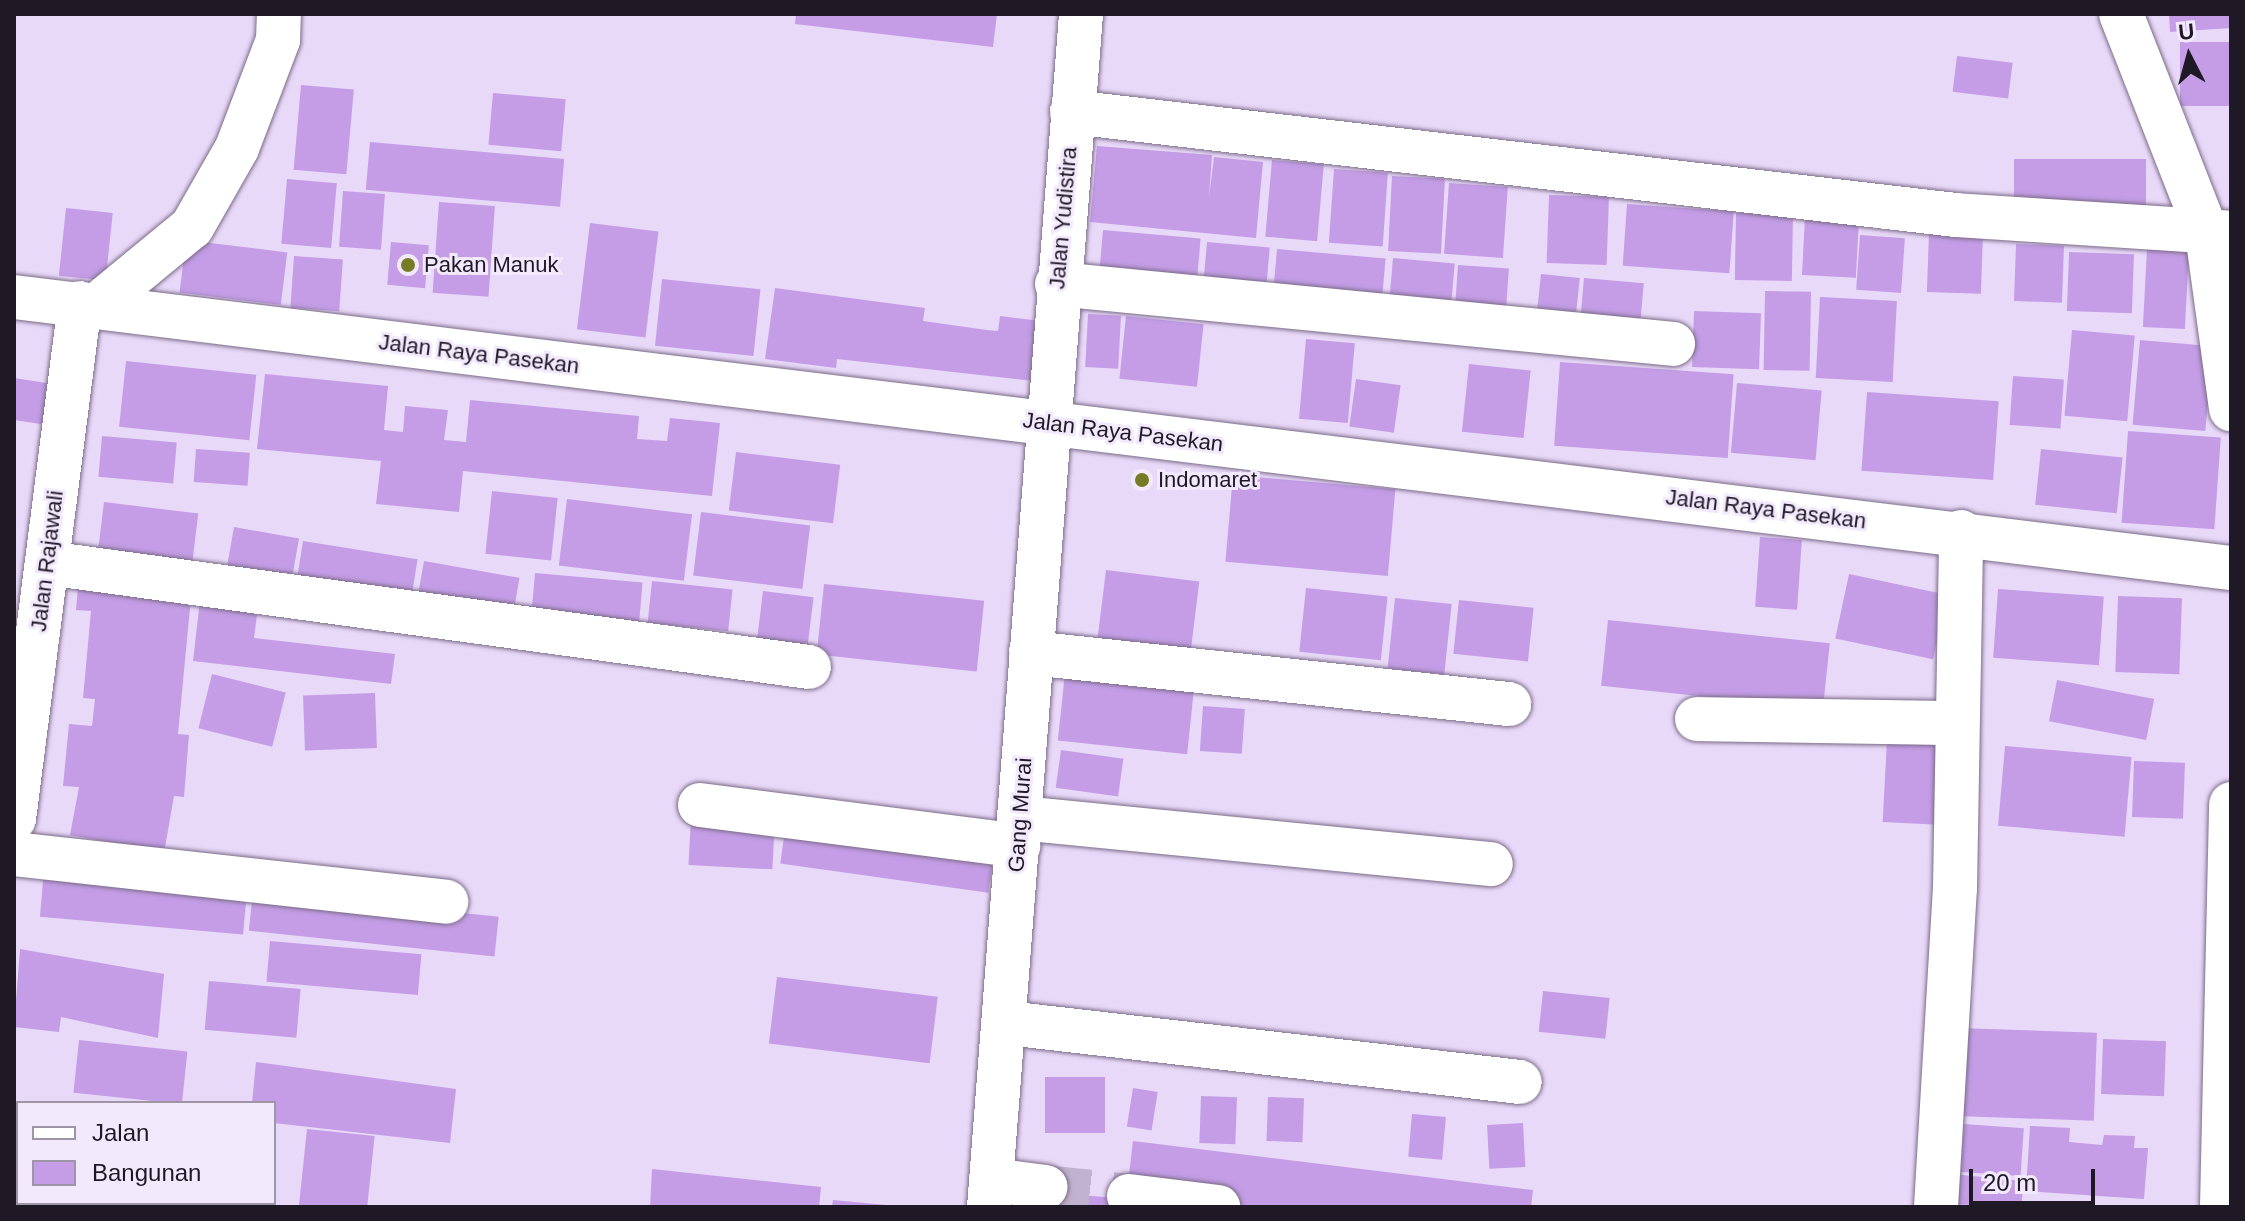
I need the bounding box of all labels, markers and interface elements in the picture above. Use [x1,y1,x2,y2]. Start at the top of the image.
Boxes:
north arrow [2149,16,2229,96]
text: U [2177,18,2196,45]
street label: Jalan Yudistira [1044,146,1082,290]
place label: Pakan Manuk [424,252,559,278]
marker: Pakan Manuk [399,256,417,274]
street label: Jalan Raya Pasekan [377,329,581,379]
street label: Jalan Raya Pasekan [1021,407,1225,457]
place label: Indomaret [1158,467,1257,493]
marker: Indomaret [1133,471,1151,489]
street label: Jalan Raya Pasekan [1664,484,1868,534]
street label: Jalan Rajawali [25,489,69,633]
street label: Gang Murai [1003,757,1037,873]
legend [16,1101,276,1205]
text: Jalan [92,1119,149,1146]
scale bar [1973,1153,2099,1203]
text: Bangunan [92,1159,201,1186]
text: 20 m [1983,1169,2036,1196]

